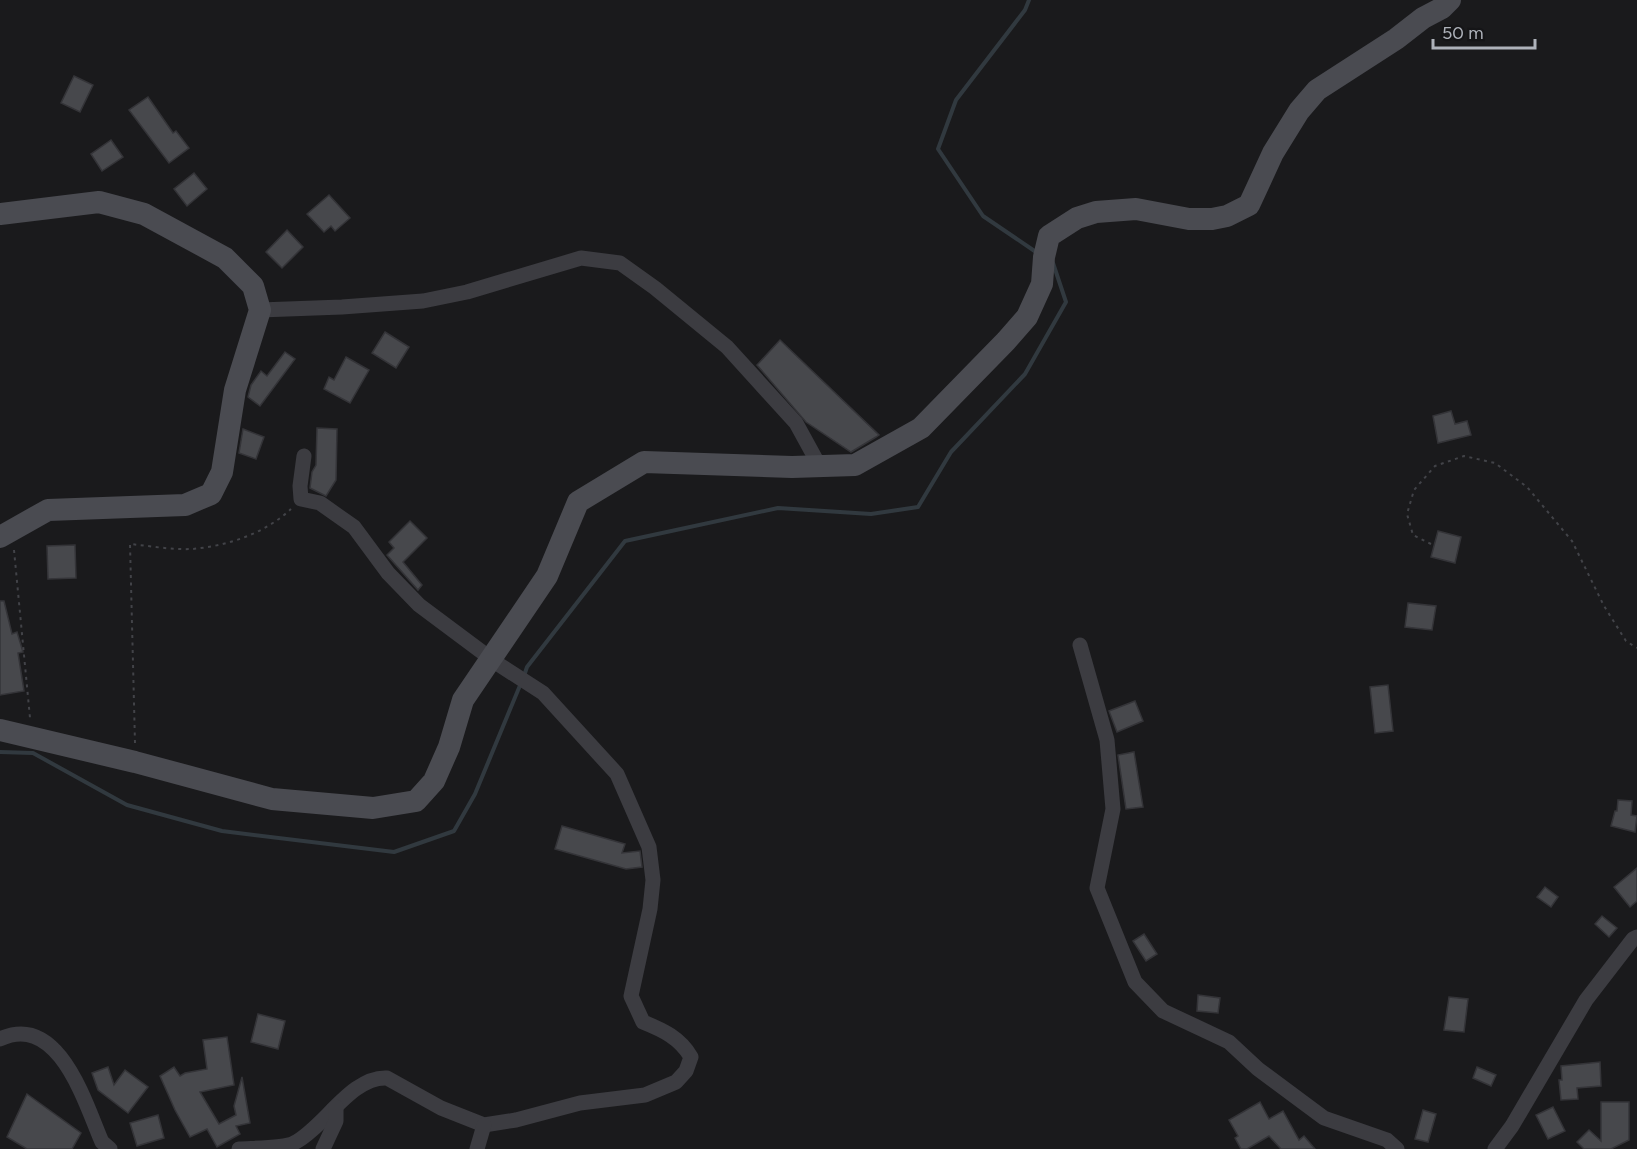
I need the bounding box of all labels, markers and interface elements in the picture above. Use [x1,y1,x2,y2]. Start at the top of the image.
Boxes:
scale bar [1433,12,1535,50]
text: 50 m [1442,22,1484,44]

